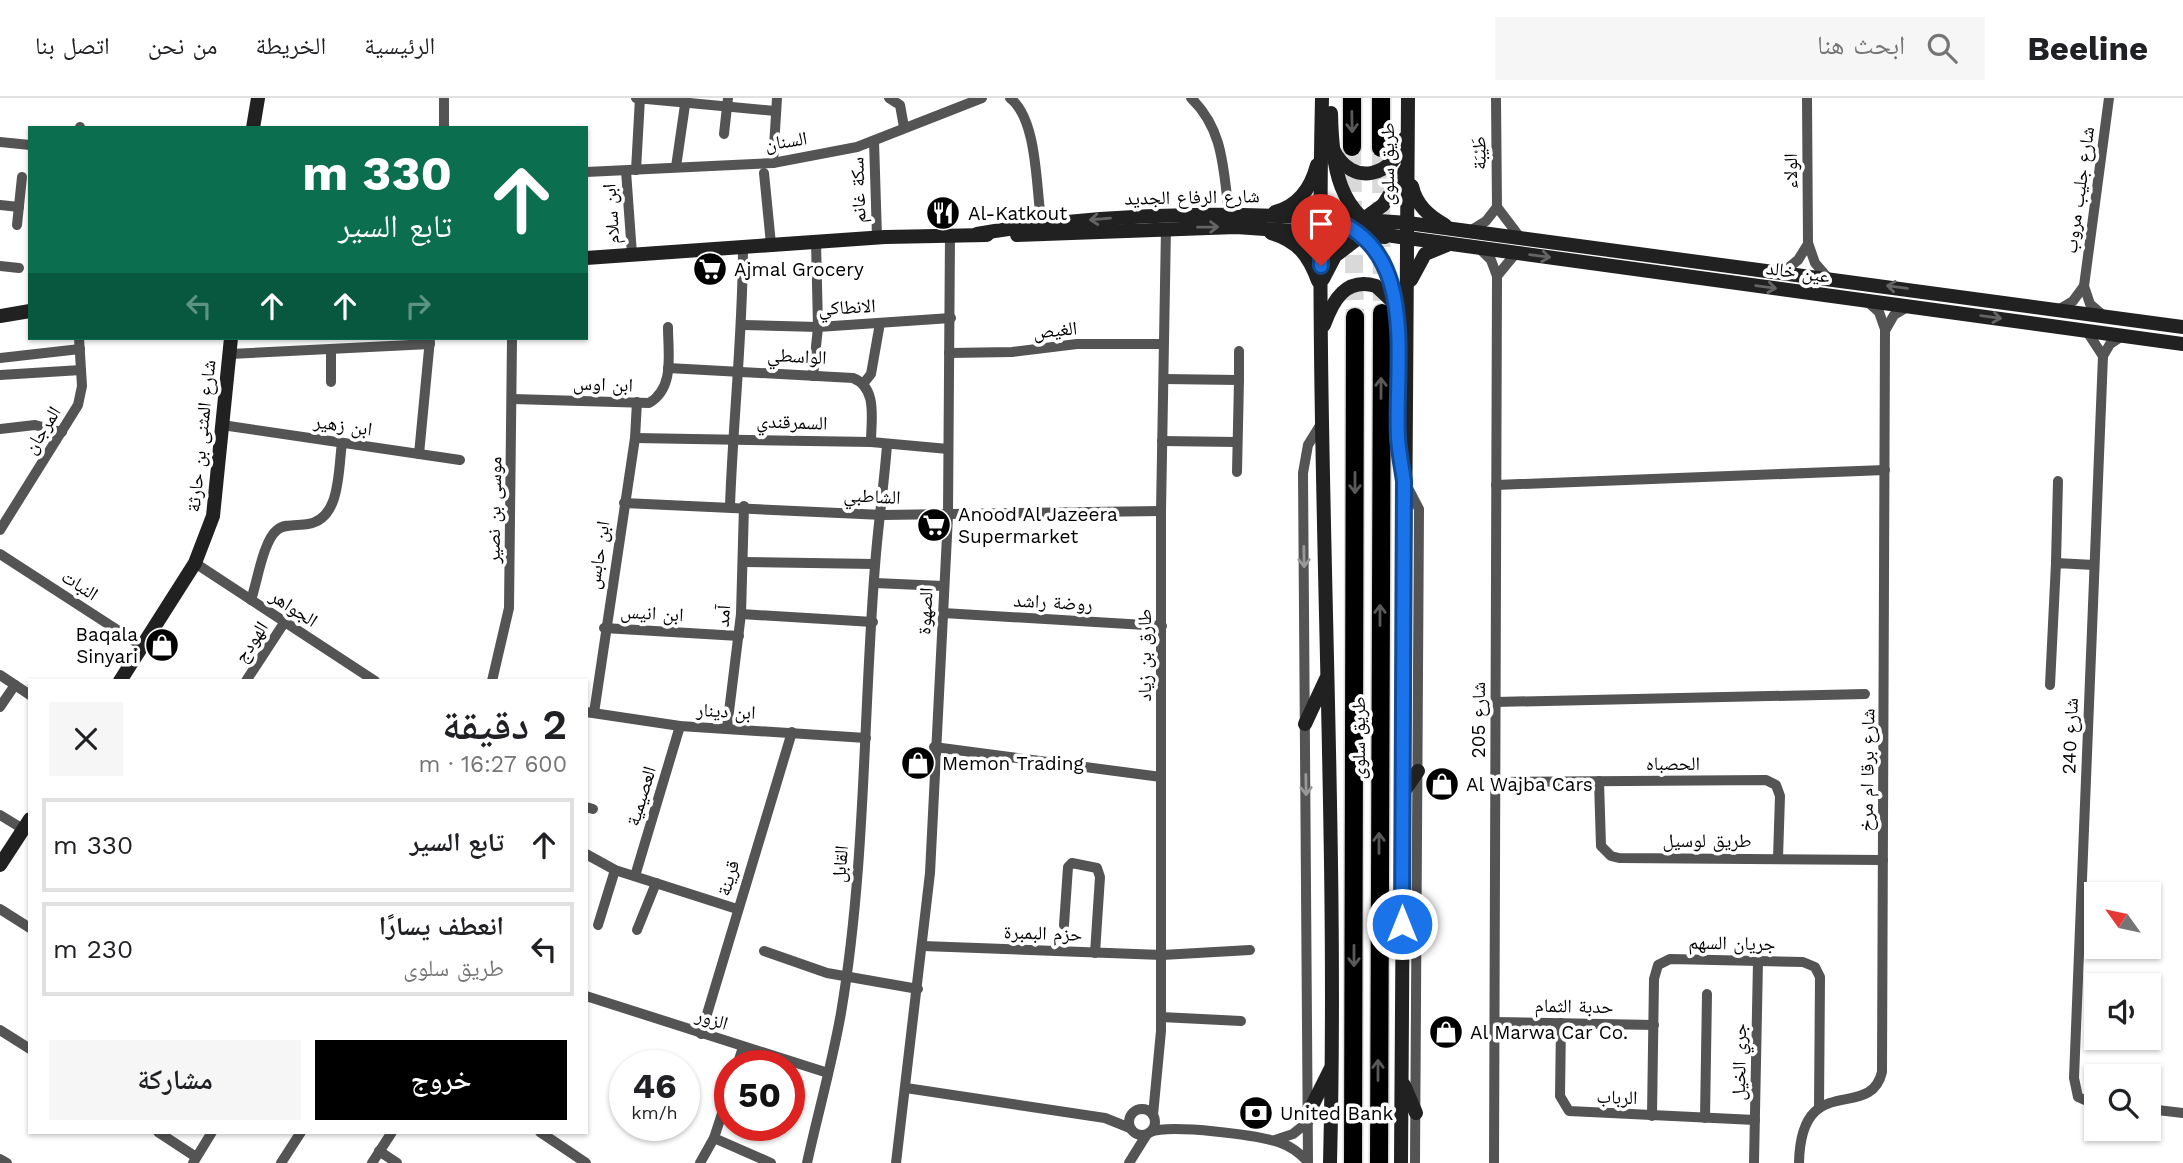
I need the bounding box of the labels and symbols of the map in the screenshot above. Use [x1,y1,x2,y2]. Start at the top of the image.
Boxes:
one-way arrow [1345,111,1359,134]
street label: طريق سلوى [1376,122,1399,206]
street label: شارع جليب مروب [2059,125,2099,255]
street label: السنان [763,126,809,156]
street label: طَيْبَة [1467,136,1491,170]
street label: الولاء [1779,153,1802,189]
street label: سكة غانم [845,157,872,223]
street label: ابن سلام [597,183,627,245]
street label: شارع الرفاع الجديد [1124,184,1260,210]
restaurant icon: Al-Katkout [924,194,962,232]
pin [1291,194,1351,266]
place label: Al-Katkout [968,202,1067,225]
one-way arrow [1090,213,1112,226]
one-way arrow [1196,220,1219,234]
supermarket icon: Ajmal Grocery [691,250,729,288]
one-way arrow [1528,250,1551,263]
street label: عين خالد [1765,256,1832,288]
place label: Ajmal Grocery [734,258,864,281]
one-way arrow [1754,280,1776,293]
one-way arrow [1886,281,1909,294]
street label: الانطاكي [818,294,876,324]
one-way arrow [1979,311,2002,324]
street label: الغيص [1032,316,1078,344]
street label: الواسطي [766,343,827,373]
street label: شارع المثنى بن حارثة [182,359,220,513]
street label: ابن اوس [573,371,633,397]
one-way arrow [1374,377,1388,400]
street label: المرجان [18,402,66,458]
street label: ابن زهير [311,409,374,440]
street label: السمرقندي [756,409,828,439]
street label: موسى بن نصير [482,456,506,565]
one-way arrow [1348,471,1362,494]
street label: الشاطبي [843,483,901,513]
place label: Anood Al Jazeera Supermarket [958,503,1118,548]
supermarket icon: Anood Al Jazeera Supermarket [915,506,953,544]
street label: ابن حابس [581,519,615,591]
one-way arrow [1297,545,1311,568]
street label: النبات [57,565,103,605]
street label: الجواهر [265,584,322,632]
street label: الصهوة [912,587,938,635]
street label: روضة راشد [1013,588,1093,616]
street label: ابن انيس [620,600,684,626]
street label: آمد [711,603,735,628]
one-way arrow [1373,604,1387,627]
street label: طارق بن زياد [1133,609,1156,701]
street label: الهودج [229,617,273,667]
place label: Baqala Sinyari [76,623,138,668]
shop icon: Baqala Sinyari [143,626,181,664]
street label: شارع 205 [1467,682,1490,758]
street label: طريق سلوى [1347,696,1370,780]
street label: شارع 240 [2057,697,2083,775]
street label: ابن دينار [695,698,756,724]
street label: شارع برقا ام مرخ [1854,708,1882,832]
shop icon: Memon Trading [899,744,937,782]
place label: Memon Trading [942,752,1084,775]
street label: الحصباه [1646,752,1700,775]
street label: العصيمية [621,763,661,829]
shop icon: Al Wajba Cars [1423,765,1461,803]
one-way arrow [1299,773,1313,796]
place label: Al Wajba Cars [1466,773,1593,796]
street label: طريق لوسيل [1663,829,1751,852]
one-way arrow [1372,832,1386,855]
street label: القابل [827,844,853,884]
street label: قرينة [712,857,744,899]
north arrow [2084,882,2161,959]
position arrow [1365,887,1439,961]
street label: حزم البمبرة [1003,920,1083,948]
street label: جريان السهم [1688,931,1776,956]
one-way arrow [1347,944,1361,967]
street label: حدبة الثمام [1534,994,1614,1020]
street label: الزور [692,1003,731,1035]
shop icon: Al Marwa Car Co. [1427,1013,1465,1051]
place label: Al Marwa Car Co. [1470,1021,1628,1044]
street label: جري الخيل [1727,1023,1755,1101]
speed limit sign: 50 [714,1050,805,1141]
one-way arrow [1371,1059,1385,1082]
street label: الرباب [1596,1085,1638,1109]
bank icon: United Bank [1237,1094,1275,1132]
place label: United Bank [1280,1102,1393,1125]

